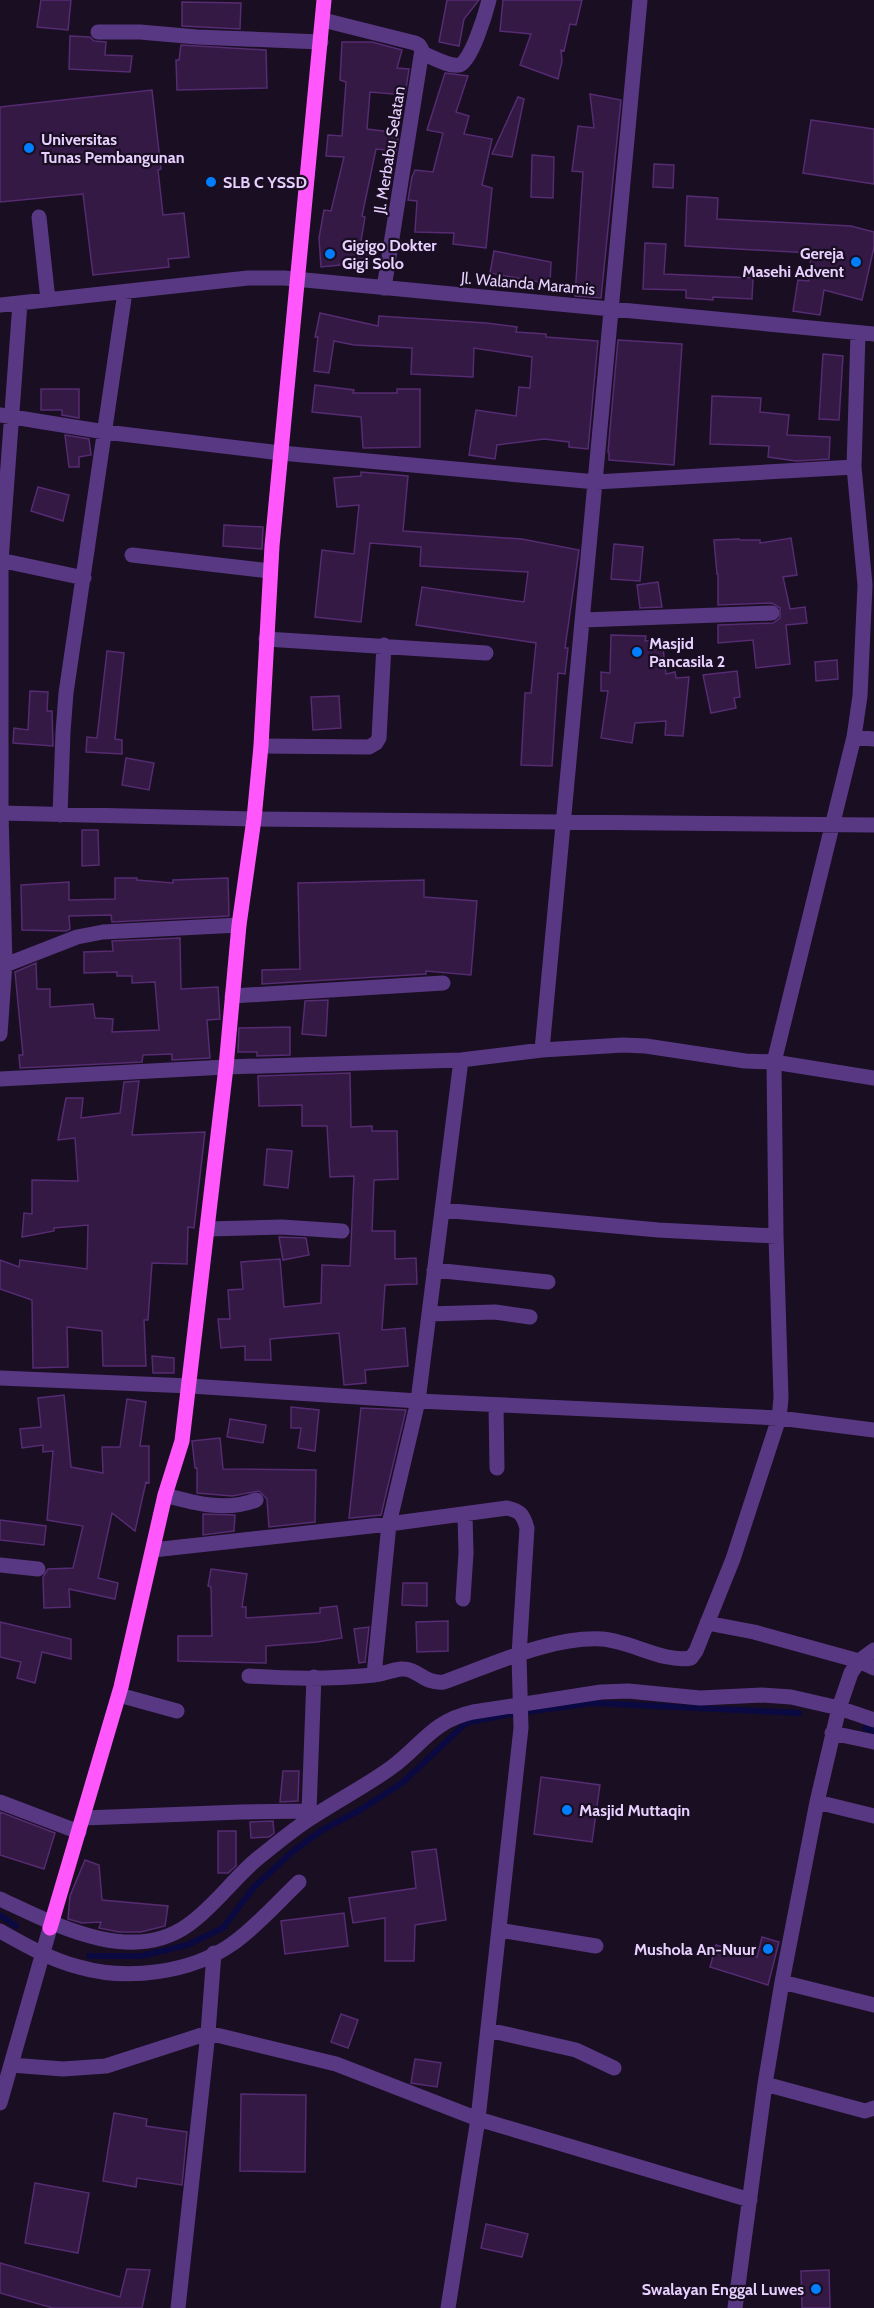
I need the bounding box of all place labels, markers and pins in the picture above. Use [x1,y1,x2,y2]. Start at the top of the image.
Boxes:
place label: Universitas Tunas Pembangunan [41,130,184,167]
marker: Universitas Tunas Pembangunan [22,141,36,155]
place label: SLB C YSSD [223,173,307,192]
marker: SLB C YSSD [204,175,218,189]
place label: Gigigo Dokter Gigi Solo [342,236,437,273]
place label: Gereja Masehi Advent [742,244,844,281]
marker: Gigigo Dokter Gigi Solo [323,247,337,261]
marker: Gereja Masehi Advent [849,255,863,269]
place label: Masjid Pancasila 2 [649,634,725,671]
marker: Masjid Pancasila 2 [630,645,644,659]
place label: Masjid Muttaqin [579,1801,690,1820]
marker: Masjid Muttaqin [560,1803,574,1817]
place label: Mushola An-Nuur [634,1940,757,1959]
marker: Mushola An-Nuur [761,1942,775,1956]
place label: Swalayan Enggal Luwes [642,2280,804,2299]
marker: Swalayan Enggal Luwes [809,2282,823,2296]

